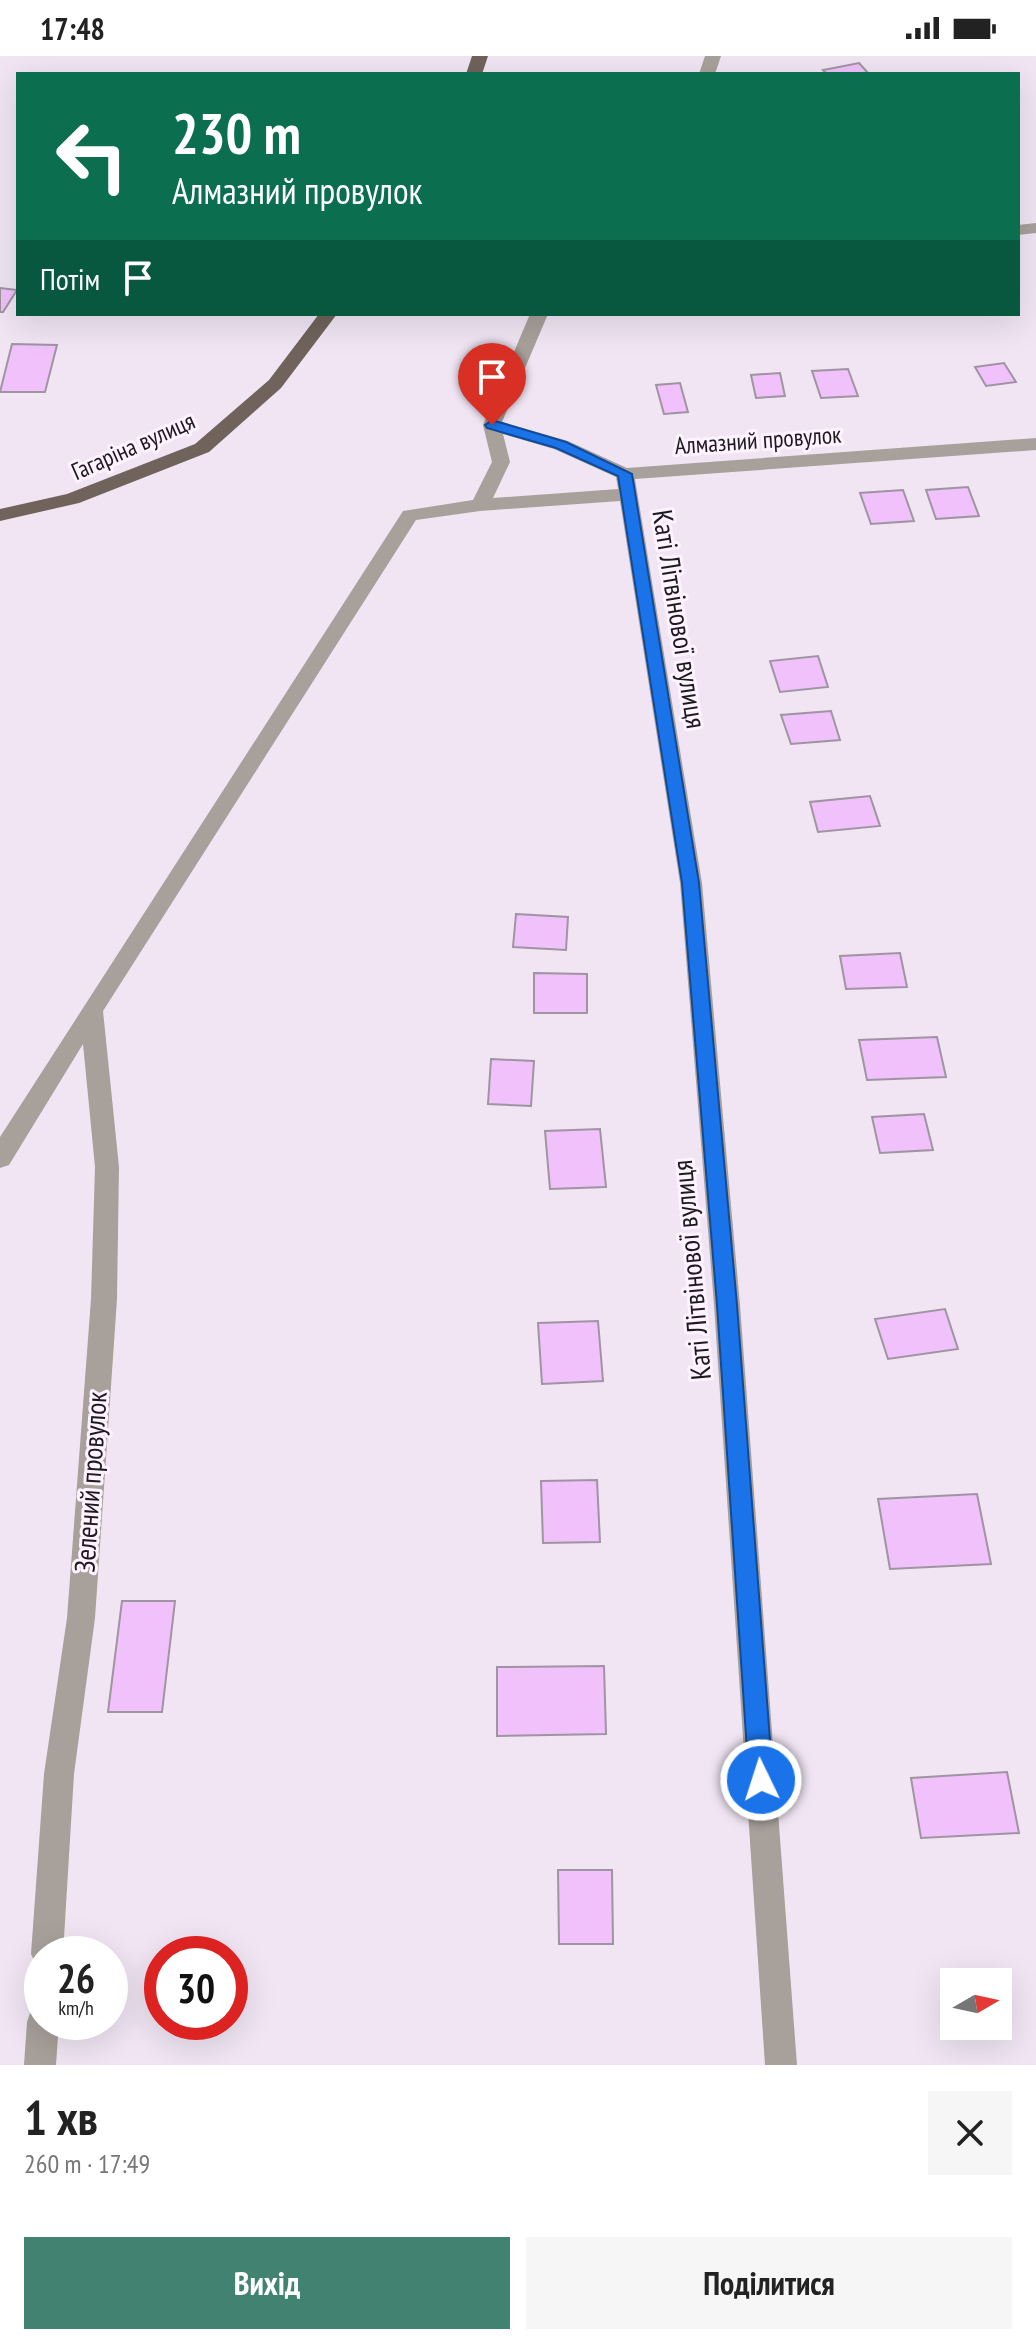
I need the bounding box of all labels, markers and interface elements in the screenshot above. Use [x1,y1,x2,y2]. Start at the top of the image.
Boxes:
text: 17:48 [40,9,105,48]
text: 230 m [172,97,301,169]
icon: left [40,104,144,208]
text: Алмазний провулок [172,167,423,214]
icon: arrive [116,256,160,300]
text: Потім [40,259,100,298]
pin [458,343,526,425]
icon: arrive [470,355,514,399]
street label: Гагаріна вулиця [66,405,200,487]
street label: Алмазний провулок [674,419,843,461]
street label: Каті Літвінової вулиця [644,507,716,731]
street label: Каті Літвінової вулиця [663,1158,719,1382]
street label: Зелений провулок [65,1390,115,1574]
position arrow [719,1738,803,1822]
speed limit sign: 30 [144,1936,248,2040]
text: 26 [57,1952,95,2004]
north arrow [940,1968,1012,2040]
map controls [940,1968,1012,2040]
text: km/h [58,1995,94,2021]
text: 1 хв [24,2086,98,2148]
button: close [928,2091,1012,2175]
text: 260 m · 17:49 [24,2147,150,2180]
button: Вихід [24,2237,510,2329]
button: Поділитися [526,2237,1012,2329]

